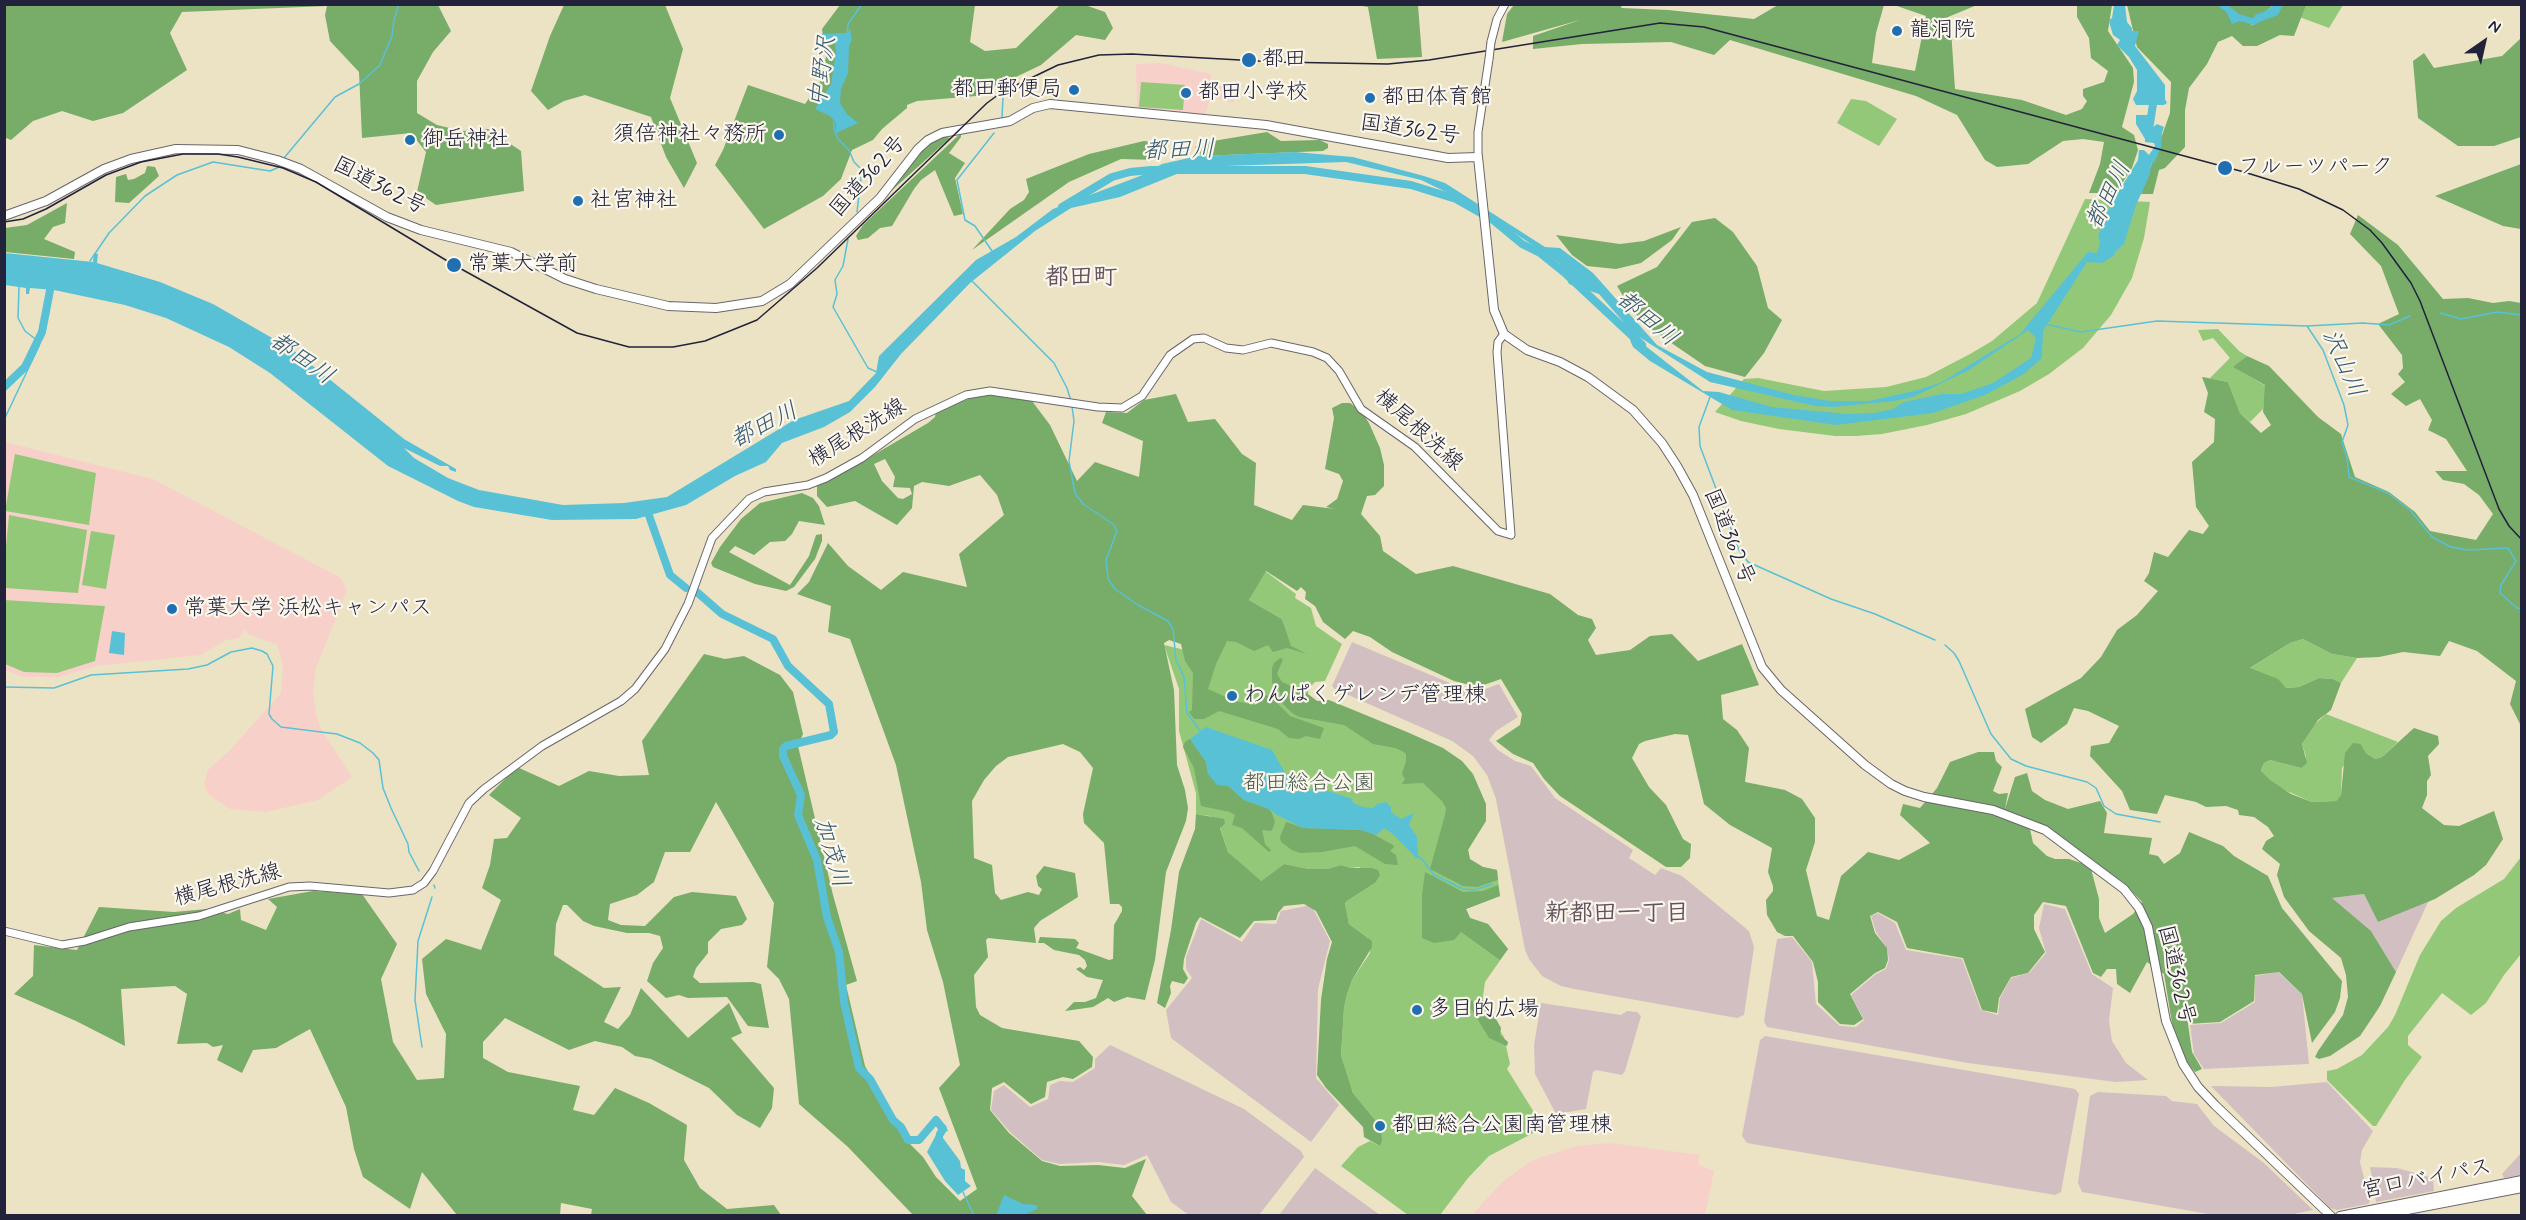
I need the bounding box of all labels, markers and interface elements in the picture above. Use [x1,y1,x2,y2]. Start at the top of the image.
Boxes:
north arrow [2454,12,2514,72]
text: N [2484,15,2505,38]
place label: 龍洞院 [1909,18,1975,44]
marker: 龍洞院 [1890,24,1904,38]
water label: 中野沢 [805,34,843,110]
place label: 都田 [1262,47,1306,73]
marker: 都田 [1240,51,1258,69]
place label: 都田郵便局 [952,77,1062,103]
place label: 都田小学校 [1198,80,1308,106]
marker: 都田郵便局 [1067,83,1081,97]
place label: 都田体育館 [1382,85,1492,111]
marker: 都田小学校 [1179,86,1193,100]
marker: 都田体育館 [1363,91,1377,105]
street label: 国道362号 [1358,111,1462,151]
place label: 須倍神社々務所 [613,122,767,148]
place label: 御岳神社 [422,127,510,153]
marker: 須倍神社々務所 [772,128,786,142]
street label: 国道362号 [825,131,913,223]
marker: 御岳神社 [403,133,417,147]
water label: 都田川 [1143,136,1215,168]
street label: 国道362号 [328,152,430,222]
place label: フルーツパーク [2238,155,2393,181]
water label: 都田川 [2081,157,2139,235]
marker: フルーツパーク [2216,159,2234,177]
place label: 社宮神社 [590,188,678,214]
marker: 社宮神社 [571,194,585,208]
place label: 常葉大学前 [468,252,578,278]
marker: 常葉大学前 [445,256,463,274]
district label: 都田町 [1045,265,1117,293]
water label: 都田川 [1609,286,1683,354]
water label: 沢山川 [2314,325,2370,403]
water label: 都田川 [263,328,339,392]
street label: 横尾根洗線 [1368,384,1468,478]
street label: 横尾根洗線 [804,394,912,474]
water label: 都田川 [726,398,804,456]
street label: 国道362号 [1697,485,1759,589]
place label: 常葉大学 浜松キャンパス [184,596,432,622]
marker: 常葉大学 浜松キャンパス [165,602,179,616]
place label: わんぱくゲレンデ管理棟 [1244,683,1486,709]
marker: わんぱくゲレンデ管理棟 [1225,689,1239,703]
park label: 都田総合公園 [1243,771,1375,797]
water label: 加茂川 [806,814,854,892]
street label: 横尾根洗線 [171,859,285,913]
district label: 新都田一丁目 [1545,901,1689,929]
street label: 国道362号 [2151,923,2199,1027]
place label: 多目的広場 [1429,997,1539,1023]
marker: 多目的広場 [1410,1003,1424,1017]
place label: 都田総合公園南管理棟 [1392,1113,1612,1139]
marker: 都田総合公園南管理棟 [1373,1119,1387,1133]
street label: 宮口バイパス [2360,1154,2494,1206]

